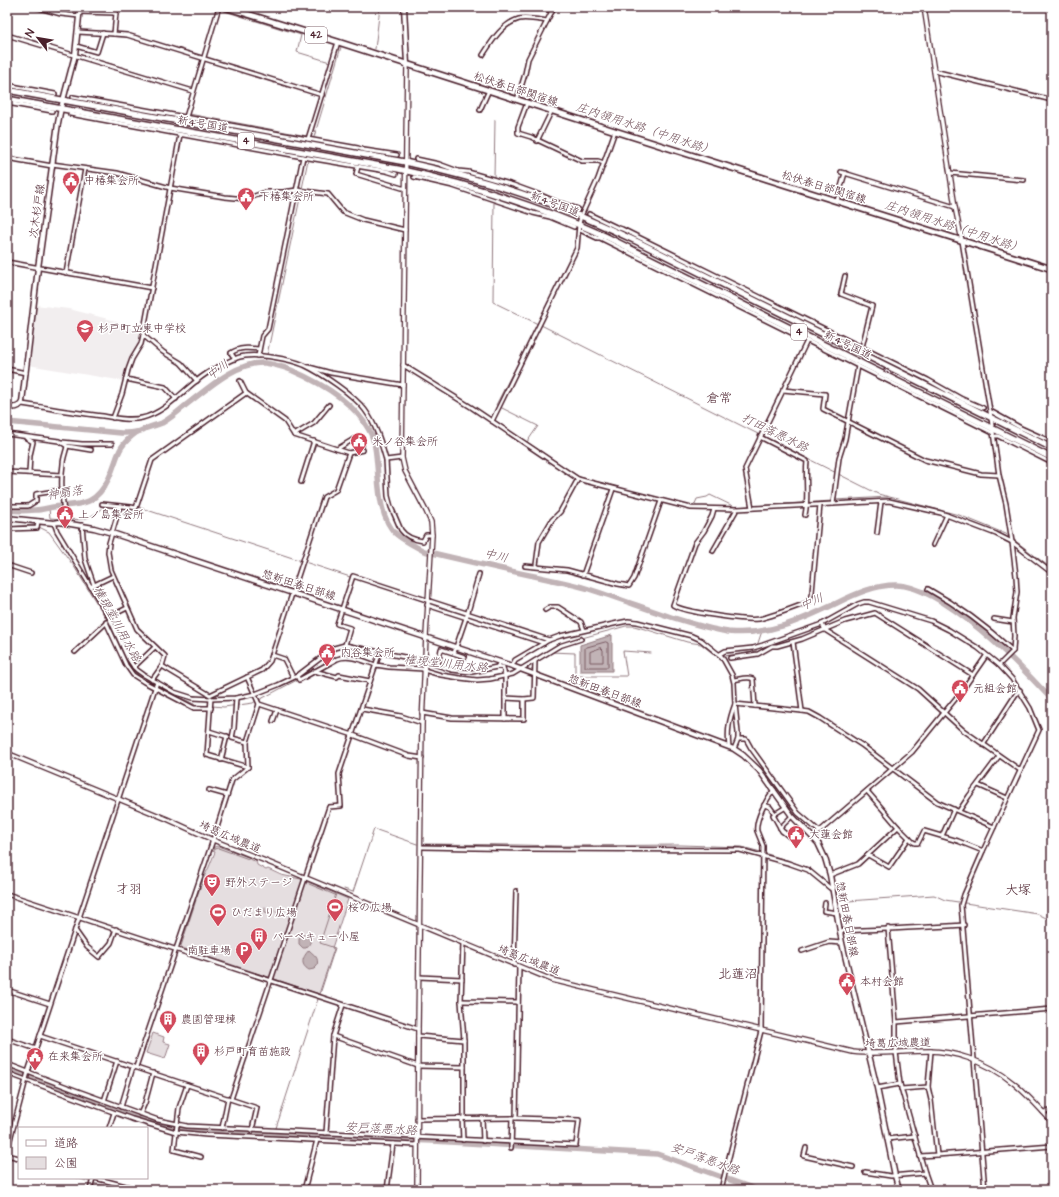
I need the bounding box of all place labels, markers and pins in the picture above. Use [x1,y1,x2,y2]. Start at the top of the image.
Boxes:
public building icon: 中椿集会所 [61,170,81,195]
place label: 中椿集会所 [84,173,139,188]
public building icon: 下椿集会所 [236,186,256,211]
place label: 下椿集会所 [259,189,314,204]
school or university icon: 杉戸町立東中学校 [75,318,95,343]
place label: 杉戸町立東中学校 [98,321,186,336]
public building icon: 米ノ谷集会所 [349,431,369,456]
place label: 米ノ谷集会所 [372,434,438,449]
public building icon: 上ノ島集会所 [55,504,75,529]
place label: 上ノ島集会所 [78,507,144,522]
public building icon: 内谷集会所 [317,642,337,667]
place label: 内谷集会所 [340,645,395,660]
public building icon: 元組会館 [950,678,970,703]
place label: 元組会館 [973,681,1017,696]
public building icon: 大蓮会館 [786,824,806,849]
place label: 大蓮会館 [809,827,853,842]
theatre icon: 野外ステージ [202,872,222,897]
place label: 野外ステージ [225,875,292,890]
sports icon: 桜の広場 [325,897,345,922]
place label: 桜の広場 [348,900,392,915]
sports icon: ひだまり広場 [208,902,228,927]
place label: ひだまり広場 [231,905,297,920]
building icon: バーベキュー小屋 [249,926,269,951]
place label: バーベキュー小屋 [272,929,360,944]
parking icon: 南駐車場 [234,940,254,965]
place label: 南駐車場 [187,943,231,958]
public building icon: 本村会館 [837,971,857,996]
place label: 本村会館 [860,974,904,989]
building icon: 農園管理棟 [158,1009,178,1034]
place label: 農園管理棟 [181,1012,236,1027]
building icon: 杉戸町育苗施設 [191,1041,211,1066]
place label: 杉戸町育苗施設 [214,1044,291,1059]
public building icon: 在来集会所 [25,1046,45,1071]
place label: 在来集会所 [48,1049,103,1064]

